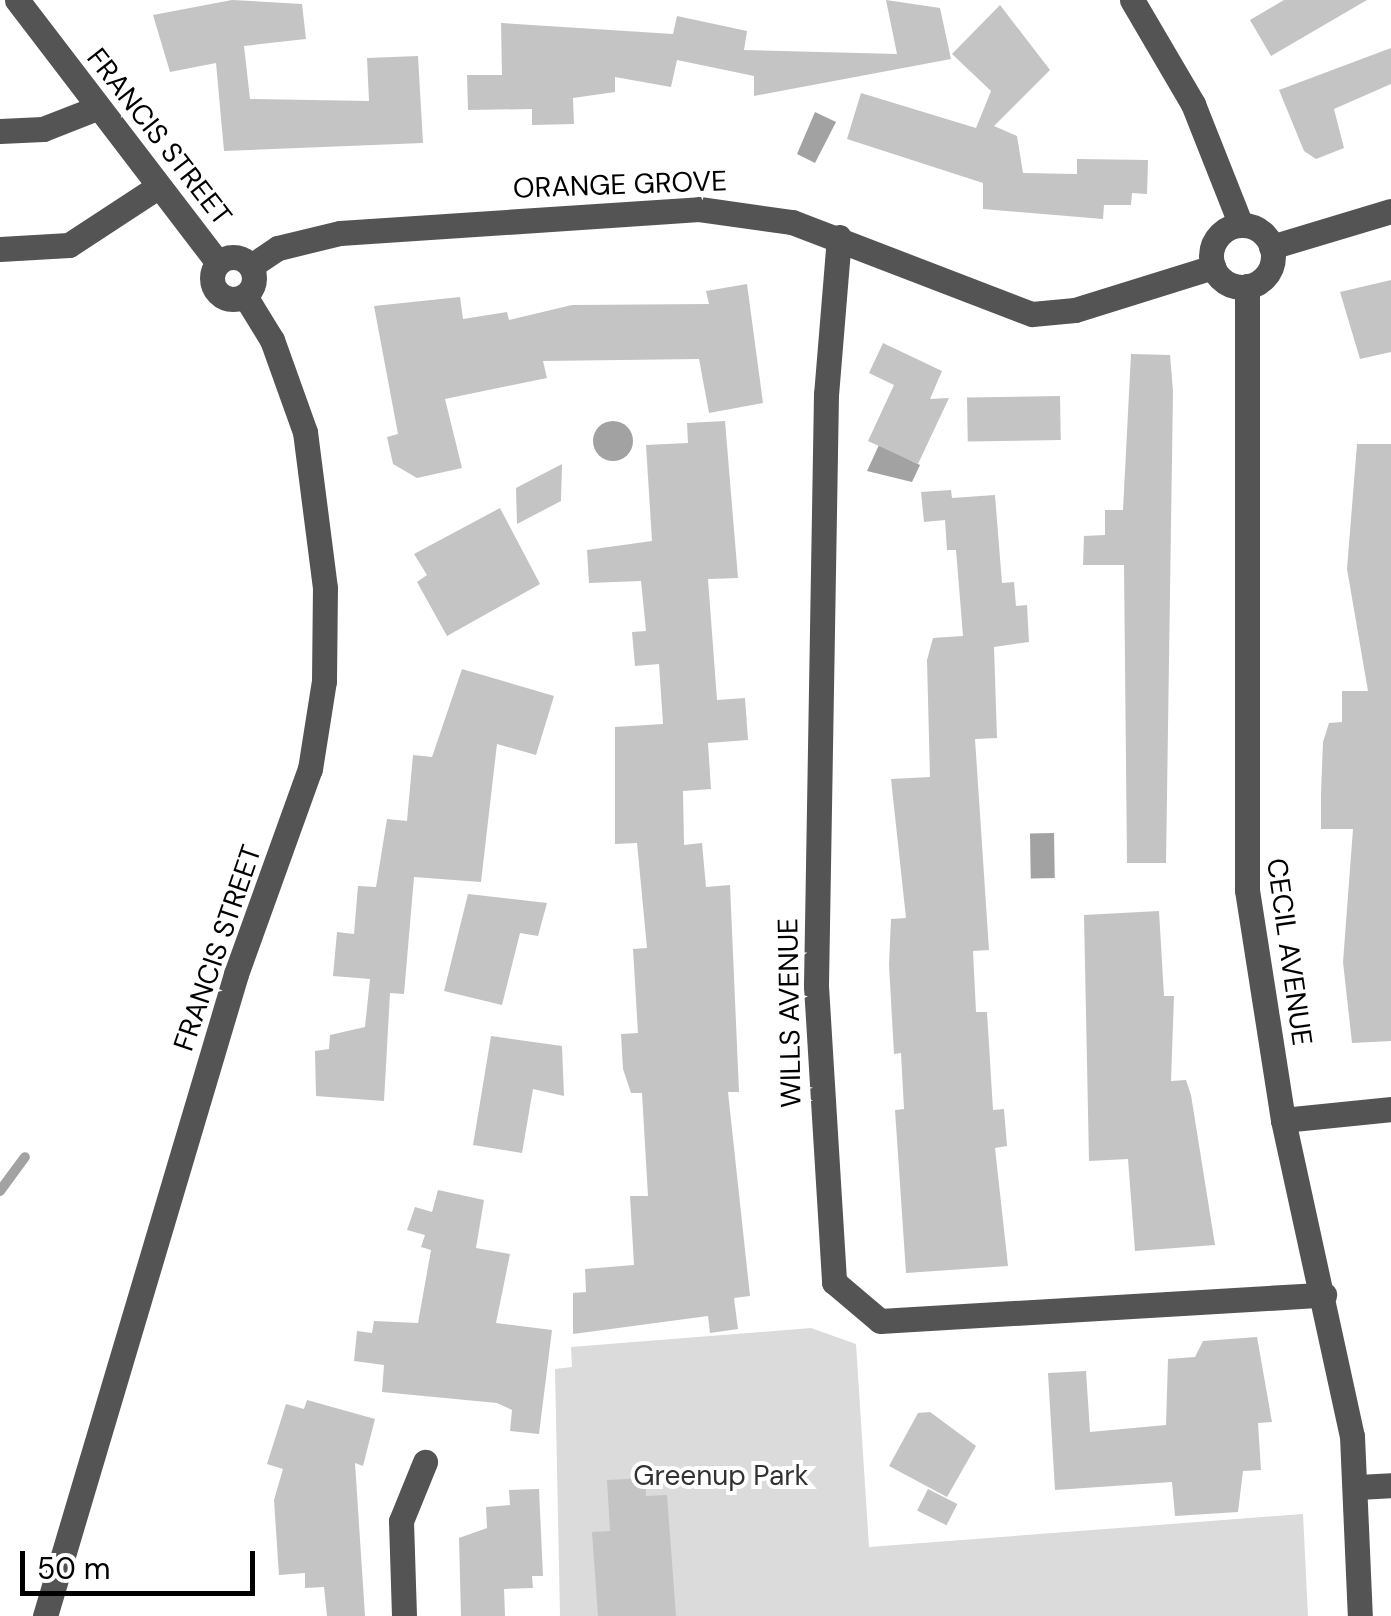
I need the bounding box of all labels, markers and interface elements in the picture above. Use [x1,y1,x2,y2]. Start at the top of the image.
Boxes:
street label: FRANCIS STREET [79,42,239,232]
street label: ORANGE GROVE [512,164,728,206]
street label: FRANCIS STREET [167,841,269,1055]
street label: CECIL AVENUE [1259,856,1319,1048]
street label: WILLS AVENUE [772,918,808,1108]
park label: Greenup Park [633,1459,809,1493]
scale bar [25,1531,260,1593]
text: 50 m [37,1549,111,1588]

